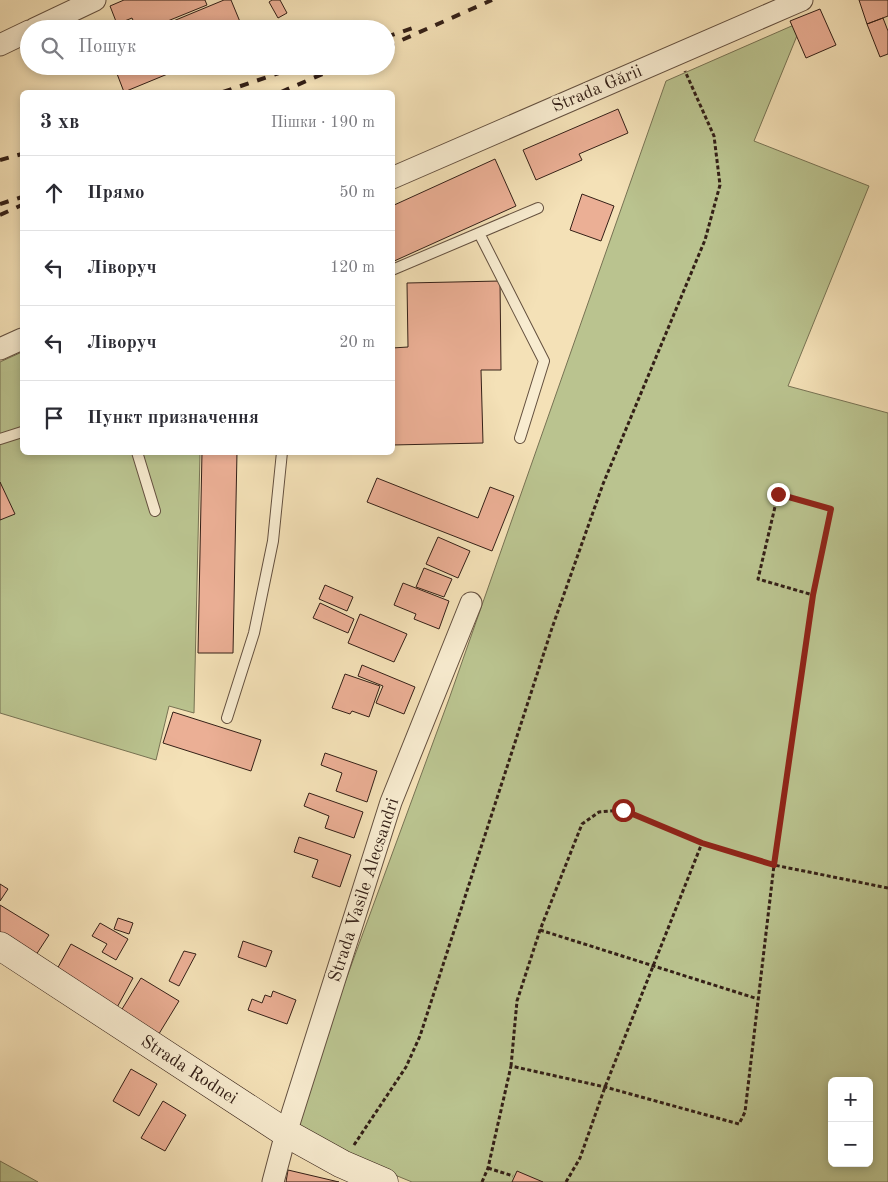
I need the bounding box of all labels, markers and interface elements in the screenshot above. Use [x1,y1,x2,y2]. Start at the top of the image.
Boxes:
search box [20,20,395,75]
icon: search [38,34,66,62]
text: Пошук [78,38,136,57]
street label: Strada Gării [549,62,645,116]
text: 3 хв [40,112,79,133]
text: Пішки · 190 m [271,115,375,131]
icon: ahead [40,179,68,207]
text: Прямо [87,184,145,203]
text: 50 m [339,185,375,201]
icon: left [40,254,68,282]
text: Ліворуч [87,259,157,278]
text: 120 m [330,260,375,276]
icon: left [40,329,68,357]
text: Ліворуч [87,334,157,353]
text: 20 m [339,335,375,351]
icon: arrive [40,404,68,432]
text: Пункт призначення [87,409,259,428]
route end [767,483,790,506]
street label: Strada Vasile Alecsandri [326,796,402,984]
route start [612,799,635,822]
street label: Strada Rodnei [137,1032,241,1108]
map controls [828,1077,873,1167]
button: + [828,1077,873,1122]
button: − [828,1122,873,1167]

